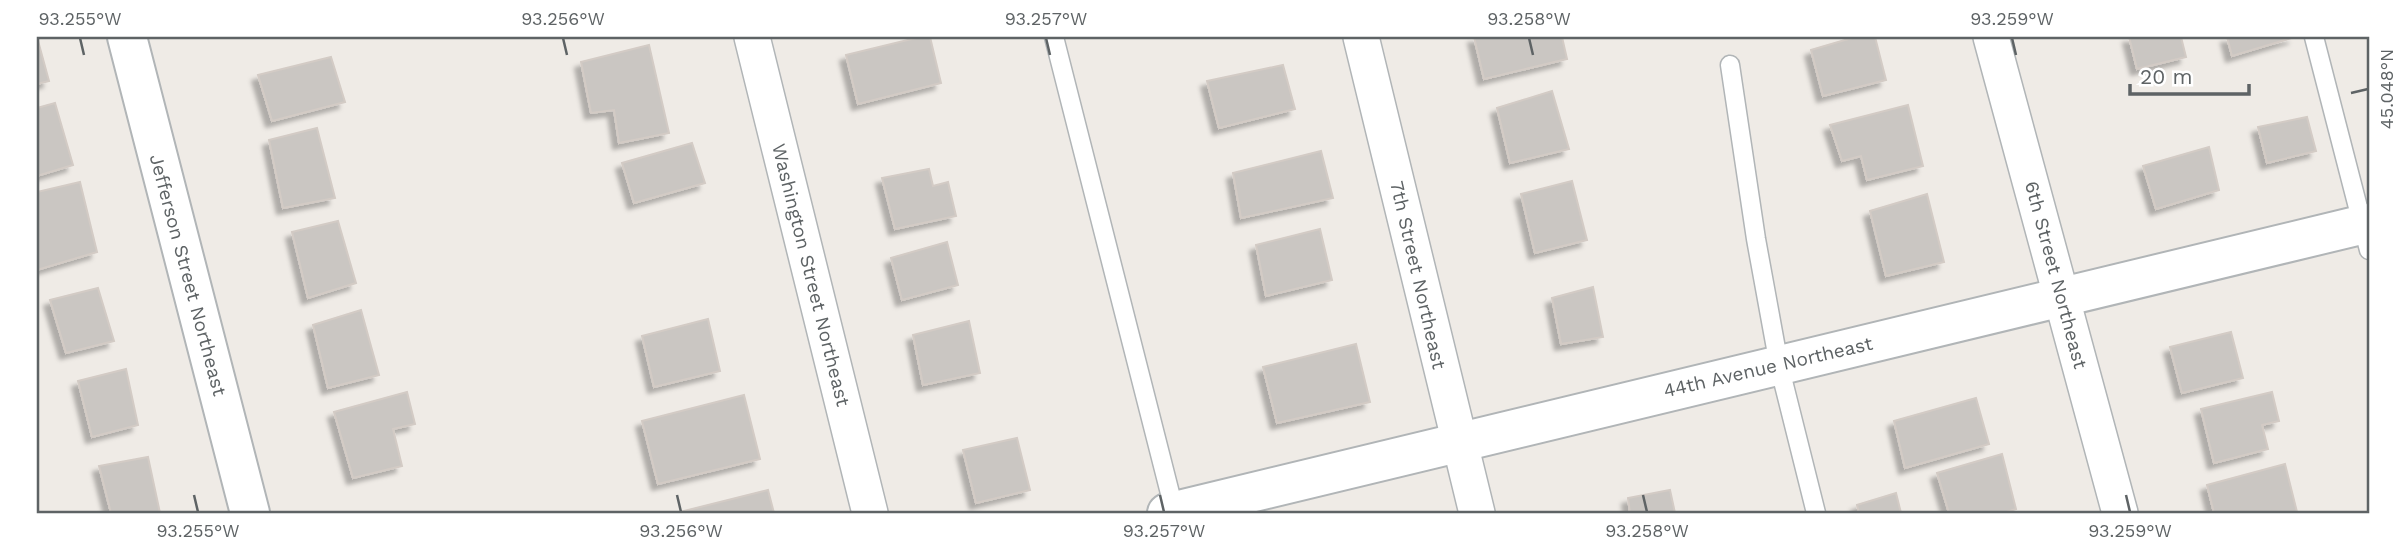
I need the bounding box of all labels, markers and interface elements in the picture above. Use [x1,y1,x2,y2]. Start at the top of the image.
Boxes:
text: 93.255°W [38,8,122,29]
text: 93.256°W [521,8,605,29]
text: 93.257°W [1005,8,1087,29]
text: 93.258°W [1487,8,1571,29]
text: 93.259°W [1970,8,2054,29]
text: 45.048°N [2376,49,2397,129]
scale bar [2130,52,2248,96]
text: 20 m [2140,64,2192,89]
street label: Washington Street Northeast [767,141,855,409]
street label: Jefferson Street Northeast [145,151,231,399]
street label: 7th Street Northeast [1385,179,1451,371]
street label: 6th Street Northeast [2020,179,2092,371]
street label: 44th Avenue Northeast [1661,332,1875,402]
text: 93.255°W [156,520,240,541]
text: 93.256°W [639,520,723,541]
text: 93.257°W [1123,520,1205,541]
text: 93.258°W [1605,520,1689,541]
text: 93.259°W [2088,520,2172,541]

